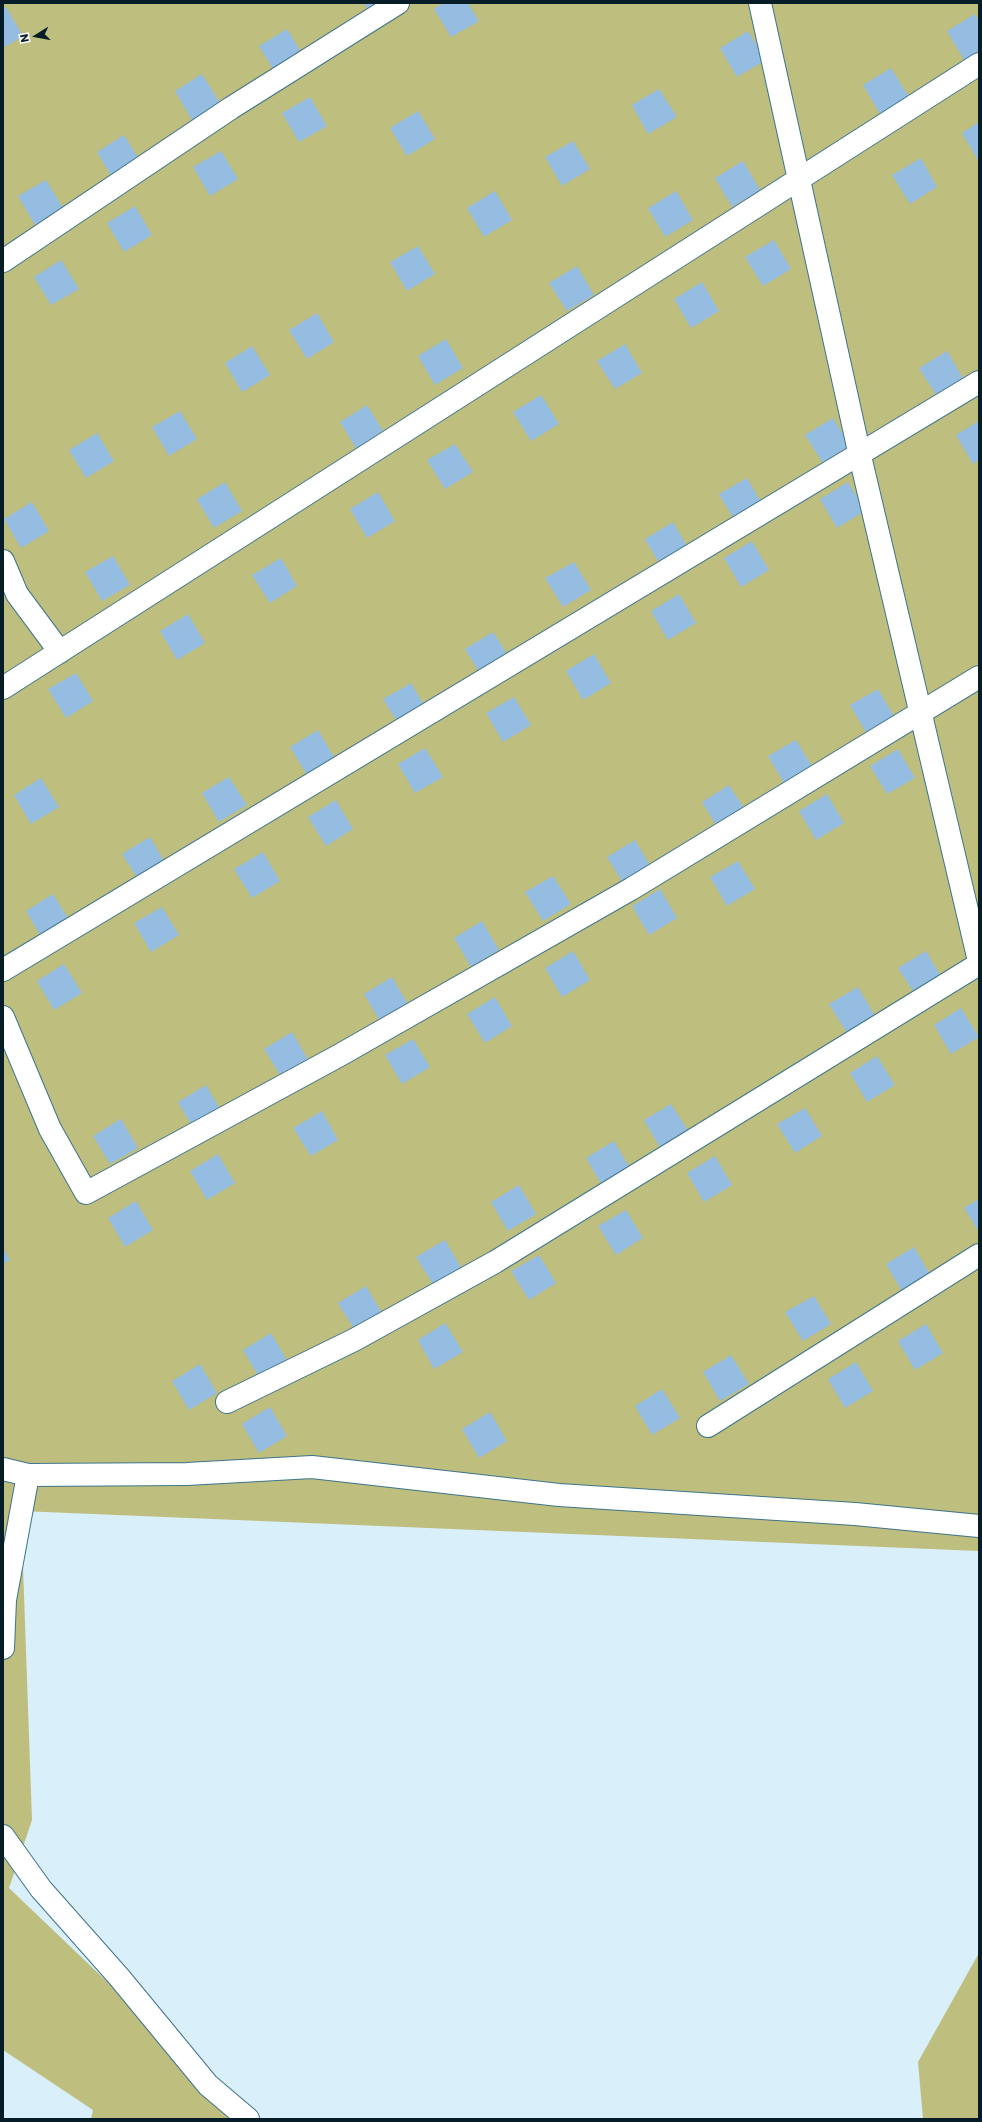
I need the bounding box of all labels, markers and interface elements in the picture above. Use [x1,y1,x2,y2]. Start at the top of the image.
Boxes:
north arrow [16,16,56,56]
text: N [16,33,33,44]

